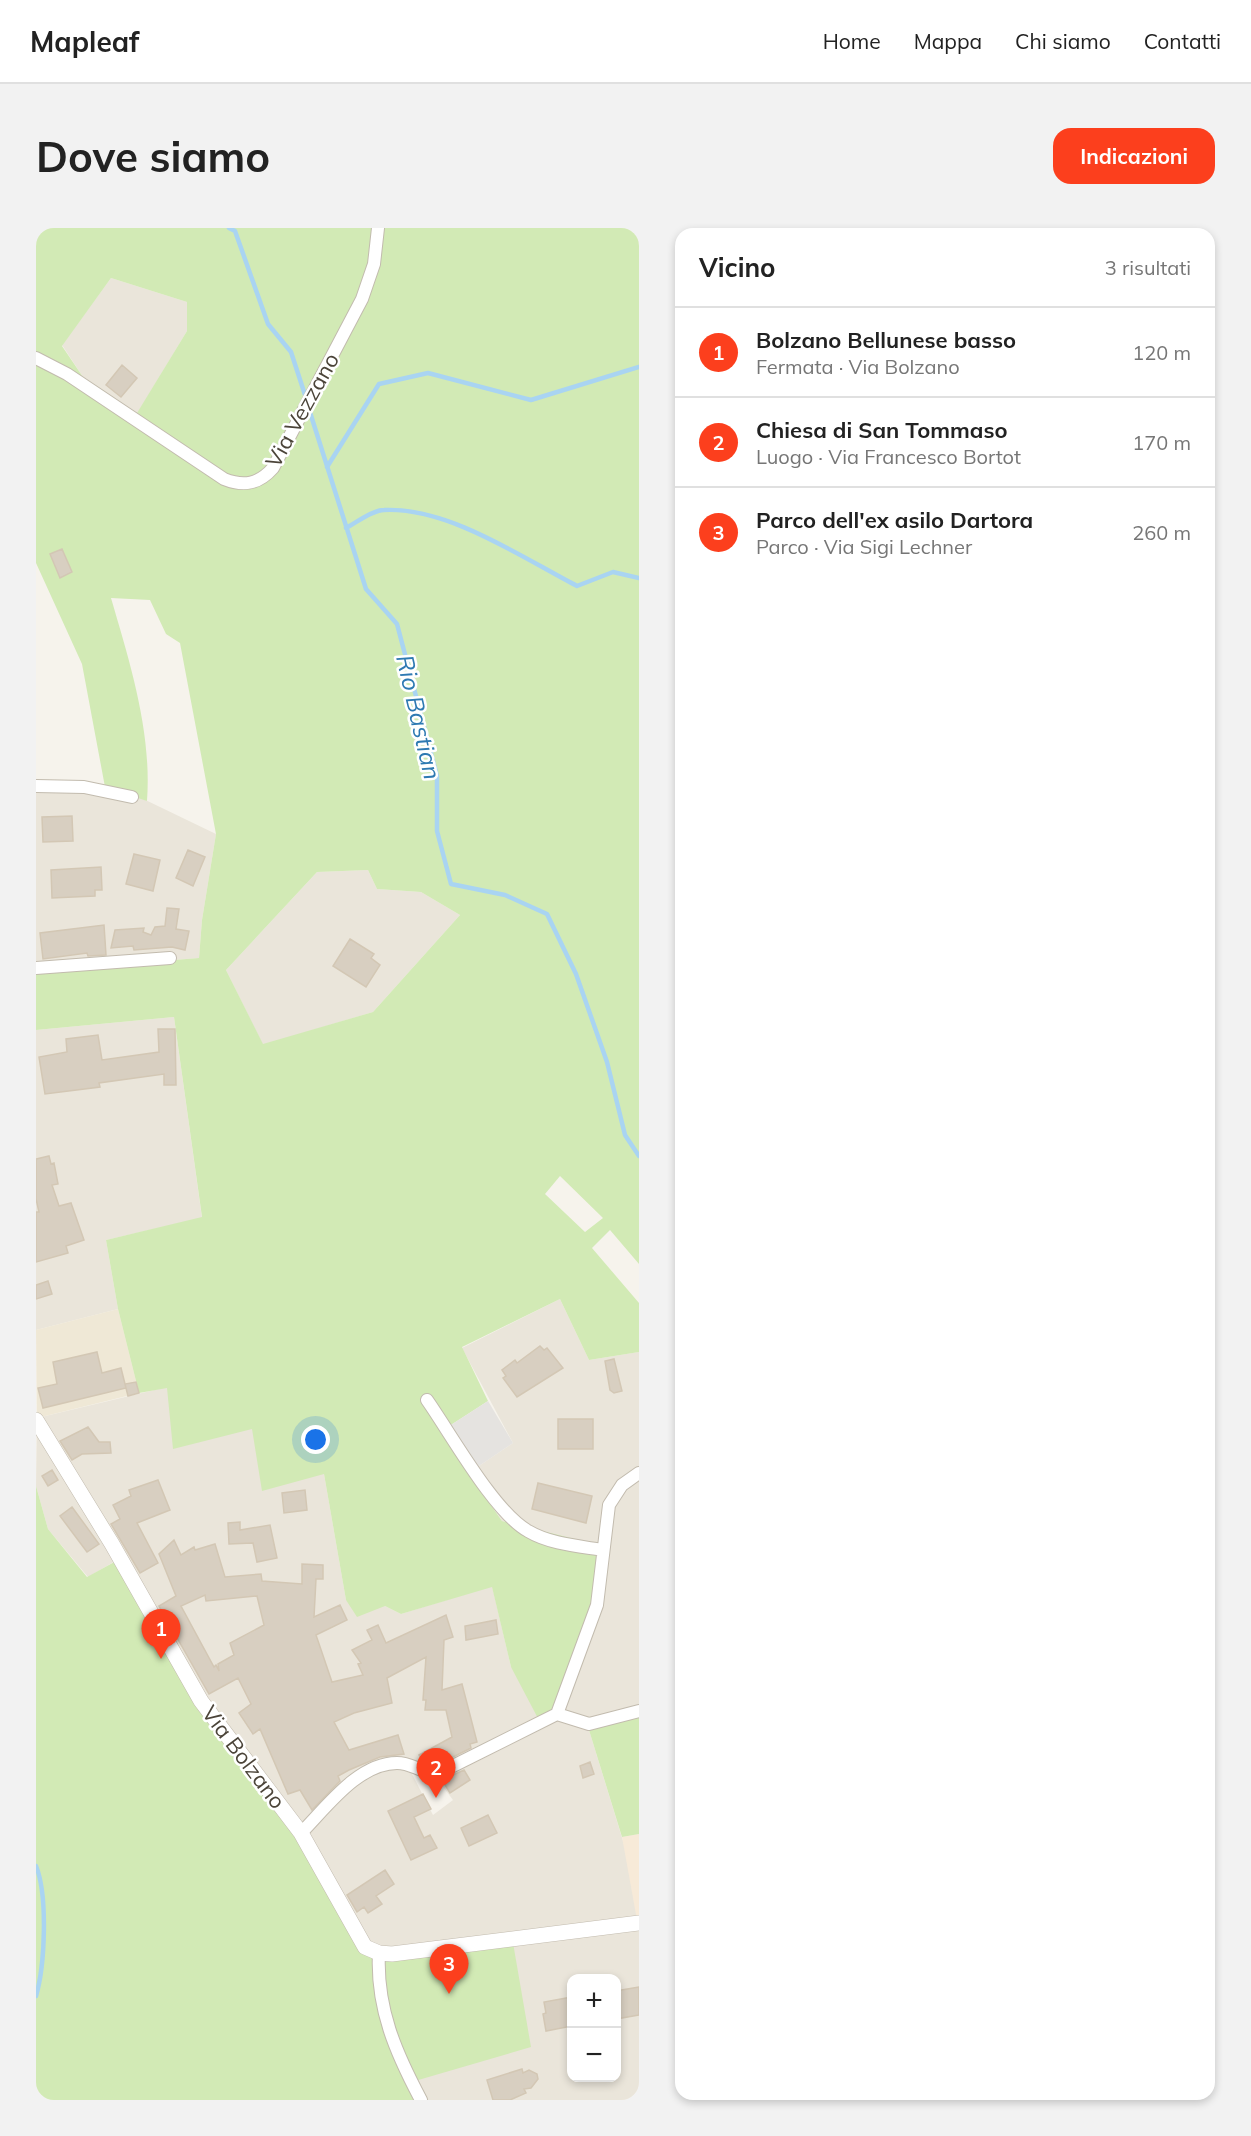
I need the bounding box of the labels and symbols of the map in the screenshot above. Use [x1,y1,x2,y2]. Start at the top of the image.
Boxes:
street label: Via Vezzano [259,348,345,472]
water label: Rio Bastian [390,652,448,782]
your location [301,1425,330,1454]
pin: 1 [142,1610,180,1659]
street label: Via Bolzano [196,1700,292,1814]
pin: 2 [416,1748,456,1798]
pin: 3 [430,1944,468,1994]

